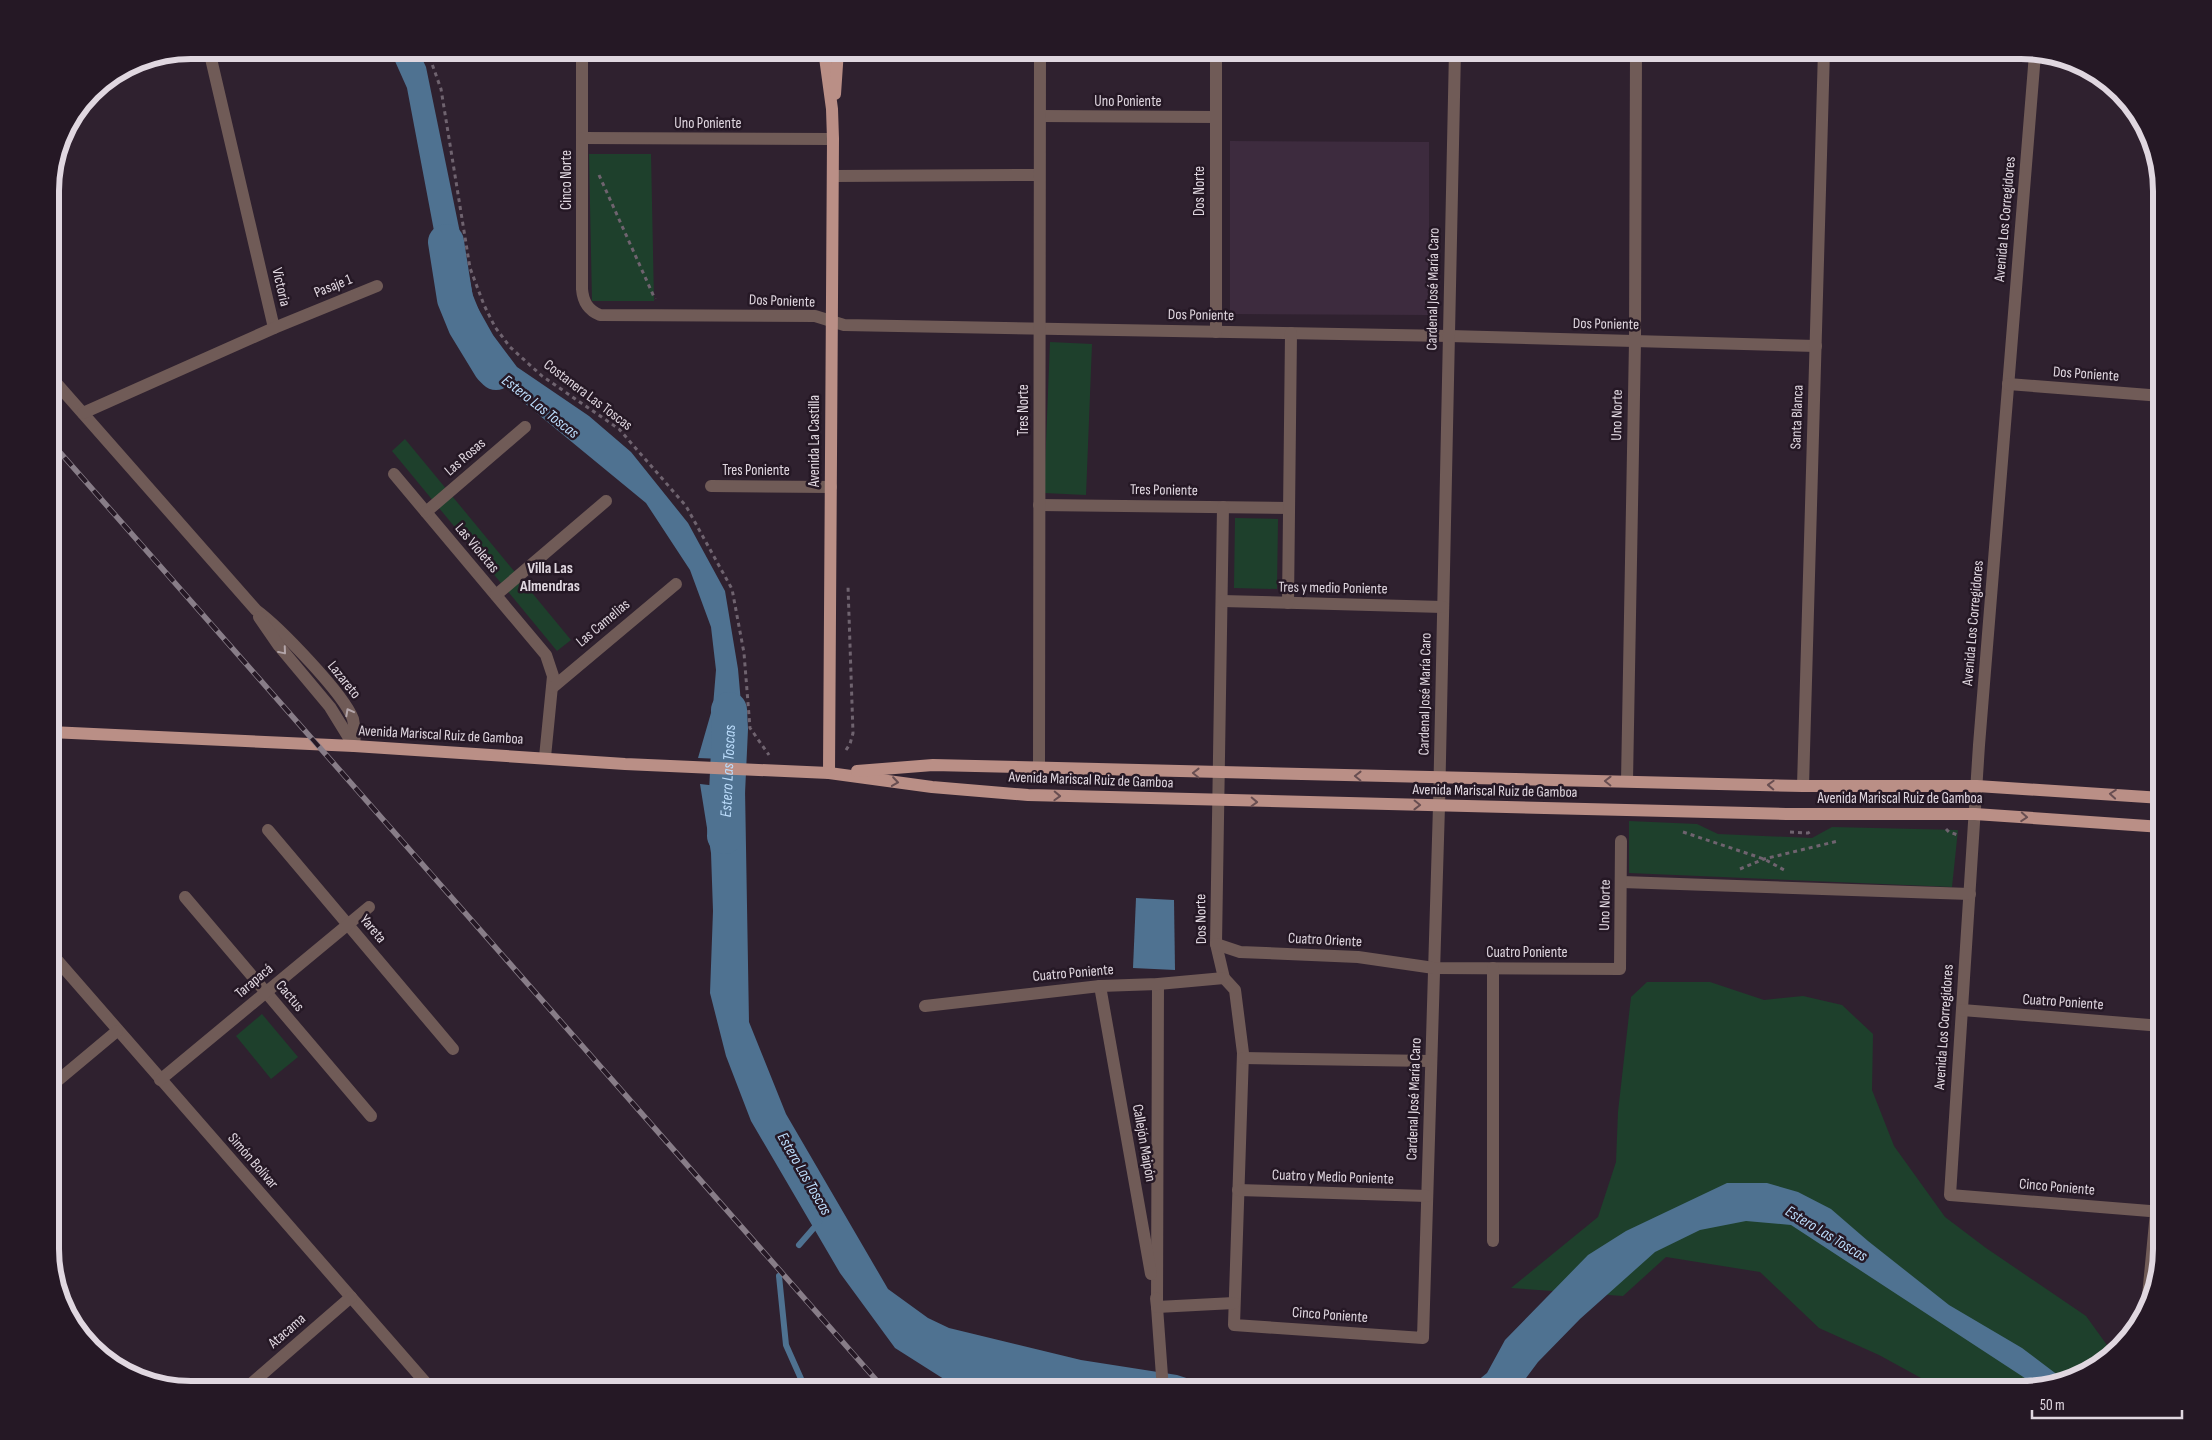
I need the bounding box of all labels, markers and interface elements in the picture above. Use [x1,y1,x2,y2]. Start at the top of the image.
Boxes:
street label: Uno Poniente [1094,92,1162,111]
street label: Uno Poniente [674,114,742,133]
street label: Cinco Norte [557,150,576,210]
street label: Avenida Los Corregidores [1990,156,2020,283]
street label: Dos Norte [1190,166,1209,216]
street label: Cardenal José María Caro [1422,228,1444,350]
street label: Victoria [267,266,295,308]
street label: Pasaje 1 [311,270,355,302]
street label: Dos Poniente [749,290,815,312]
street label: Dos Poniente [1168,305,1234,325]
street label: Dos Poniente [1573,314,1639,334]
street label: Costanera Las Toscas [540,355,636,435]
street label: Dos Poniente [2052,362,2120,386]
water label: Estero Las Toscas [498,371,583,443]
street label: Tres Norte [1014,384,1033,436]
street label: Santa Blanca [1786,384,1808,450]
street label: Uno Norte [1607,389,1627,441]
street label: Avenida La Castilla [805,395,824,488]
street label: Las Rosas [440,434,490,480]
street label: Tres Poniente [722,461,790,480]
street label: Tres Poniente [1130,480,1198,500]
street label: Las Violetas [451,519,503,577]
district label: Villa Las Almendras [519,559,580,596]
street label: Avenida Los Corregidores [1958,560,1988,687]
street label: Tres y medio Poniente [1278,578,1388,598]
street label: Las Camelias [572,595,634,651]
street label: Cardenal José María Caro [1414,633,1436,755]
one-way arrow [277,645,285,654]
street label: Lazareto [323,657,365,703]
one-way arrow [345,708,355,717]
street label: Avenida Mariscal Ruiz de Gamboa [357,721,524,749]
water label: Estero Las Toscas [716,724,740,818]
one-way arrow [1192,767,1200,778]
street label: Avenida Mariscal Ruiz de Gamboa [1007,768,1174,792]
one-way arrow [1354,771,1362,781]
one-way arrow [891,776,899,786]
one-way arrow [1604,776,1612,786]
one-way arrow [1766,779,1774,790]
street label: Avenida Mariscal Ruiz de Gamboa [1411,780,1578,802]
one-way arrow [2109,788,2117,799]
street label: Avenida Mariscal Ruiz de Gamboa [1817,789,1983,808]
one-way arrow [1053,791,1061,801]
one-way arrow [1250,796,1258,807]
one-way arrow [1413,800,1421,811]
one-way arrow [2020,811,2028,822]
street label: Uno Norte [1595,879,1615,931]
street label: Dos Norte [1191,894,1211,944]
street label: Yareta [356,911,391,947]
street label: Cuatro Oriente [1288,929,1362,951]
street label: Cuatro Poniente [1486,943,1568,962]
street label: Tarapacá [231,959,277,1003]
street label: Cuatro Poniente [1032,960,1114,986]
street label: Avenida Los Corregidores [1930,964,1958,1091]
street label: Cactus [271,977,309,1015]
street label: Cuatro Poniente [2022,990,2104,1014]
street label: Cardenal José María Caro [1402,1037,1426,1161]
street label: Callejón Maipón [1128,1103,1160,1183]
street label: Simón Bolívar [224,1129,283,1193]
water label: Estero Las Toscas [773,1129,835,1219]
street label: Cuatro y Medio Poniente [1272,1165,1394,1189]
street label: Cinco Poniente [2018,1174,2096,1200]
water label: Estero Las Toscas [1782,1202,1871,1266]
street label: Cinco Poniente [1292,1303,1368,1327]
street label: Atacama [264,1309,310,1353]
scale bar [2032,1388,2182,1420]
text: 50 m [2040,1396,2065,1415]

